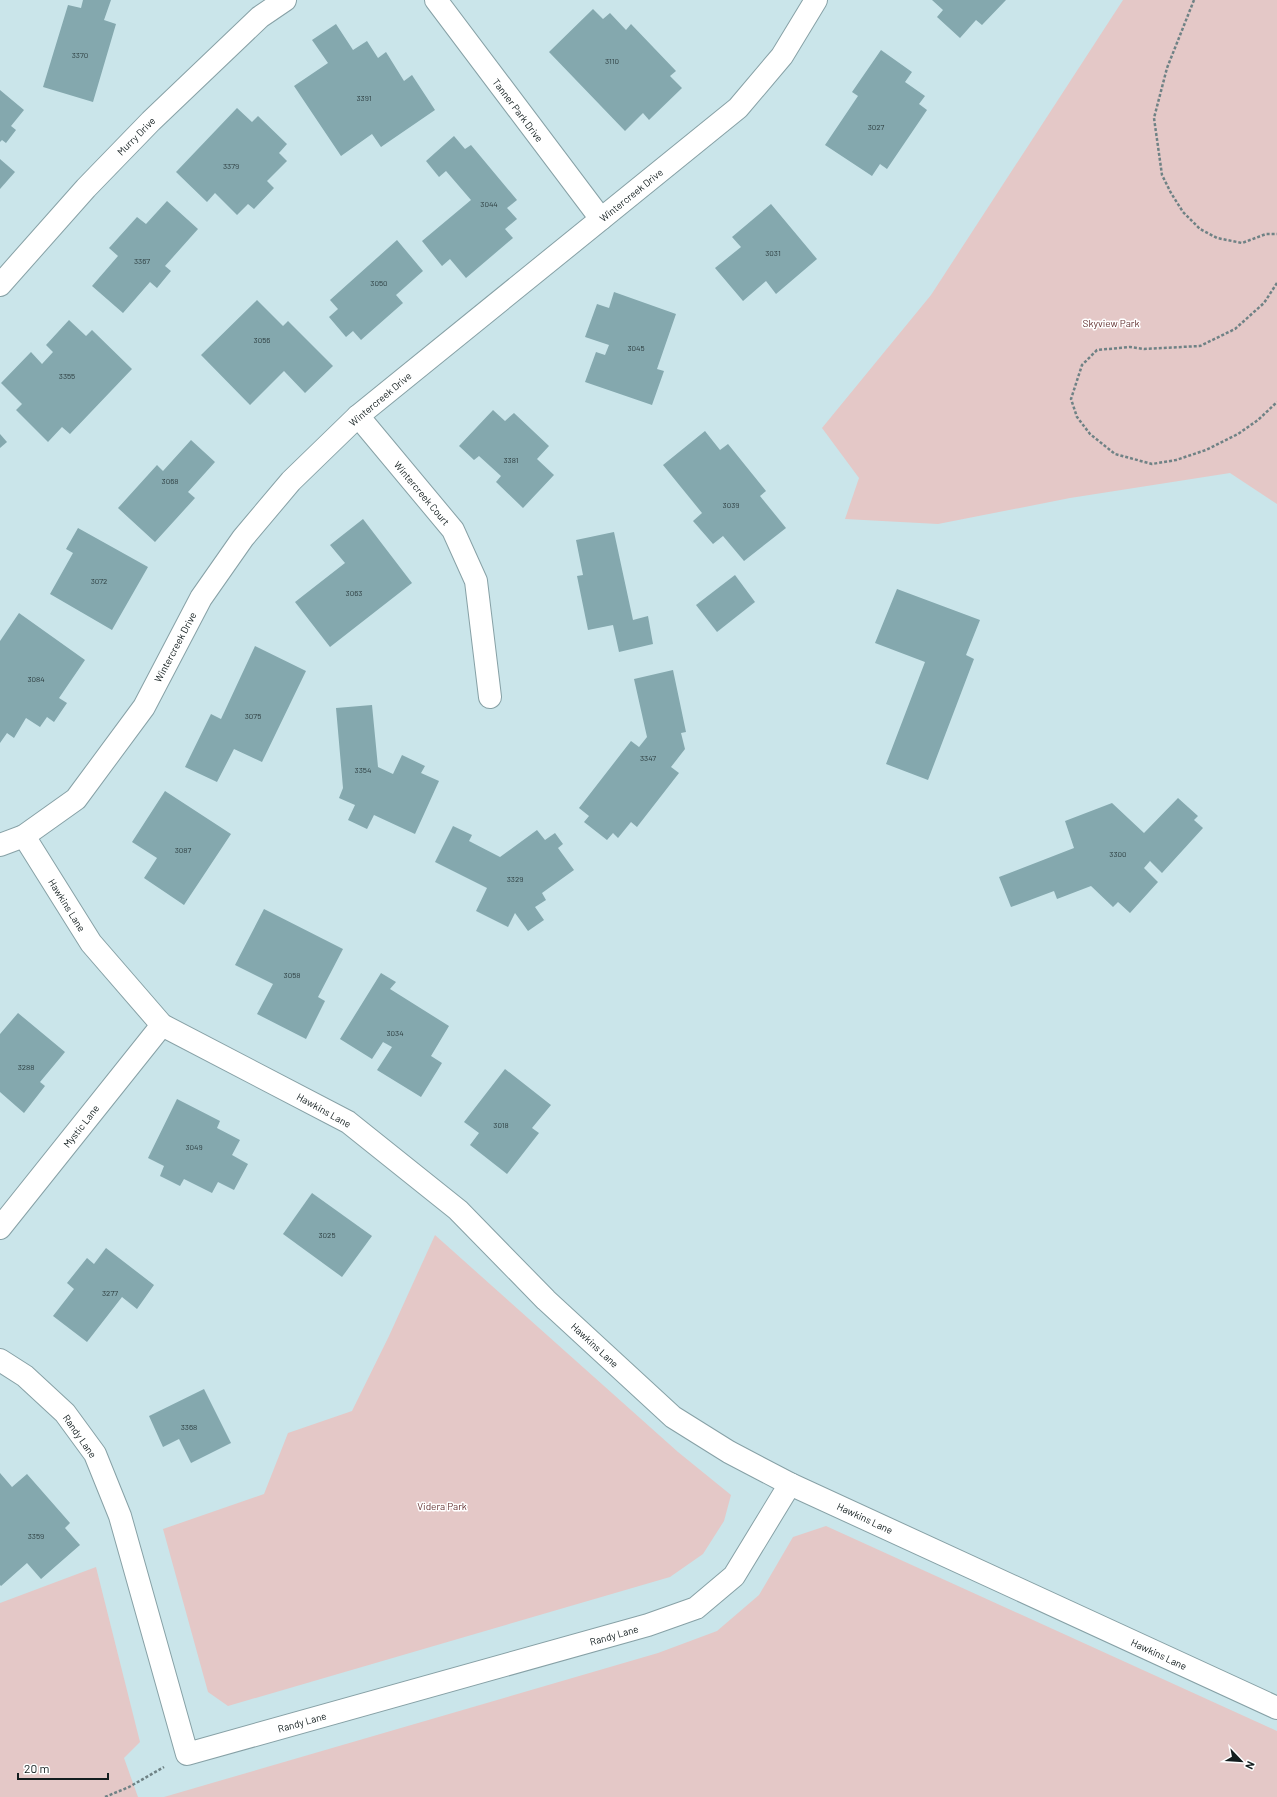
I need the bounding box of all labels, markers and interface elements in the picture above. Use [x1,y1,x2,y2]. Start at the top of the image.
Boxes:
house number: 3370 [72,50,88,60]
house number: 3110 [605,56,619,66]
street label: Tanner Park Drive [490,76,546,144]
house number: 3391 [356,93,372,103]
street label: Murry Drive [114,114,158,158]
house number: 3027 [868,122,885,132]
house number: 3379 [223,161,239,171]
street label: Wintercreek Drive [597,166,665,224]
house number: 3044 [480,199,498,209]
house number: 3031 [765,248,781,258]
house number: 3367 [134,256,150,266]
house number: 3050 [370,278,388,288]
park label: Skyview Park [1083,317,1139,329]
house number: 3056 [254,335,270,345]
house number: 3045 [627,343,645,353]
street label: Wintercreek Drive [346,369,414,429]
house number: 3355 [59,371,75,381]
house number: 3381 [504,455,519,465]
street label: Wintercreek Court [392,459,452,528]
house number: 3068 [162,476,178,486]
house number: 3039 [723,500,739,510]
house number: 3072 [91,576,107,586]
house number: 3063 [346,588,362,598]
street label: Wintercreek Drive [151,610,199,684]
house number: 3084 [27,674,45,684]
house number: 3075 [245,711,261,721]
house number: 3347 [640,753,656,763]
house number: 3354 [355,765,371,775]
house number: 3087 [175,845,192,855]
house number: 3300 [1109,849,1127,859]
house number: 3329 [507,874,523,884]
street label: Hawkins Lane [46,876,88,934]
house number: 3058 [284,970,300,980]
house number: 3034 [386,1028,404,1038]
house number: 3288 [18,1062,34,1072]
street label: Hawkins Lane [295,1090,353,1130]
street label: Mystic Lane [61,1102,101,1150]
house number: 3018 [493,1120,509,1130]
house number: 3049 [185,1142,203,1152]
house number: 3025 [318,1230,336,1240]
house number: 3277 [102,1288,118,1298]
street label: Hawkins Lane [569,1320,621,1370]
street label: Randy Lane [61,1412,99,1460]
house number: 3368 [181,1422,197,1432]
park label: Videra Park [417,1500,467,1512]
street label: Hawkins Lane [835,1500,895,1536]
house number: 3359 [28,1531,44,1541]
street label: Randy Lane [588,1622,640,1648]
street label: Hawkins Lane [1129,1636,1189,1672]
street label: Randy Lane [276,1709,328,1735]
north arrow [1221,1741,1261,1781]
scale bar [18,1755,108,1781]
text: N [1243,1759,1258,1772]
text: 20 m [24,1761,50,1775]

